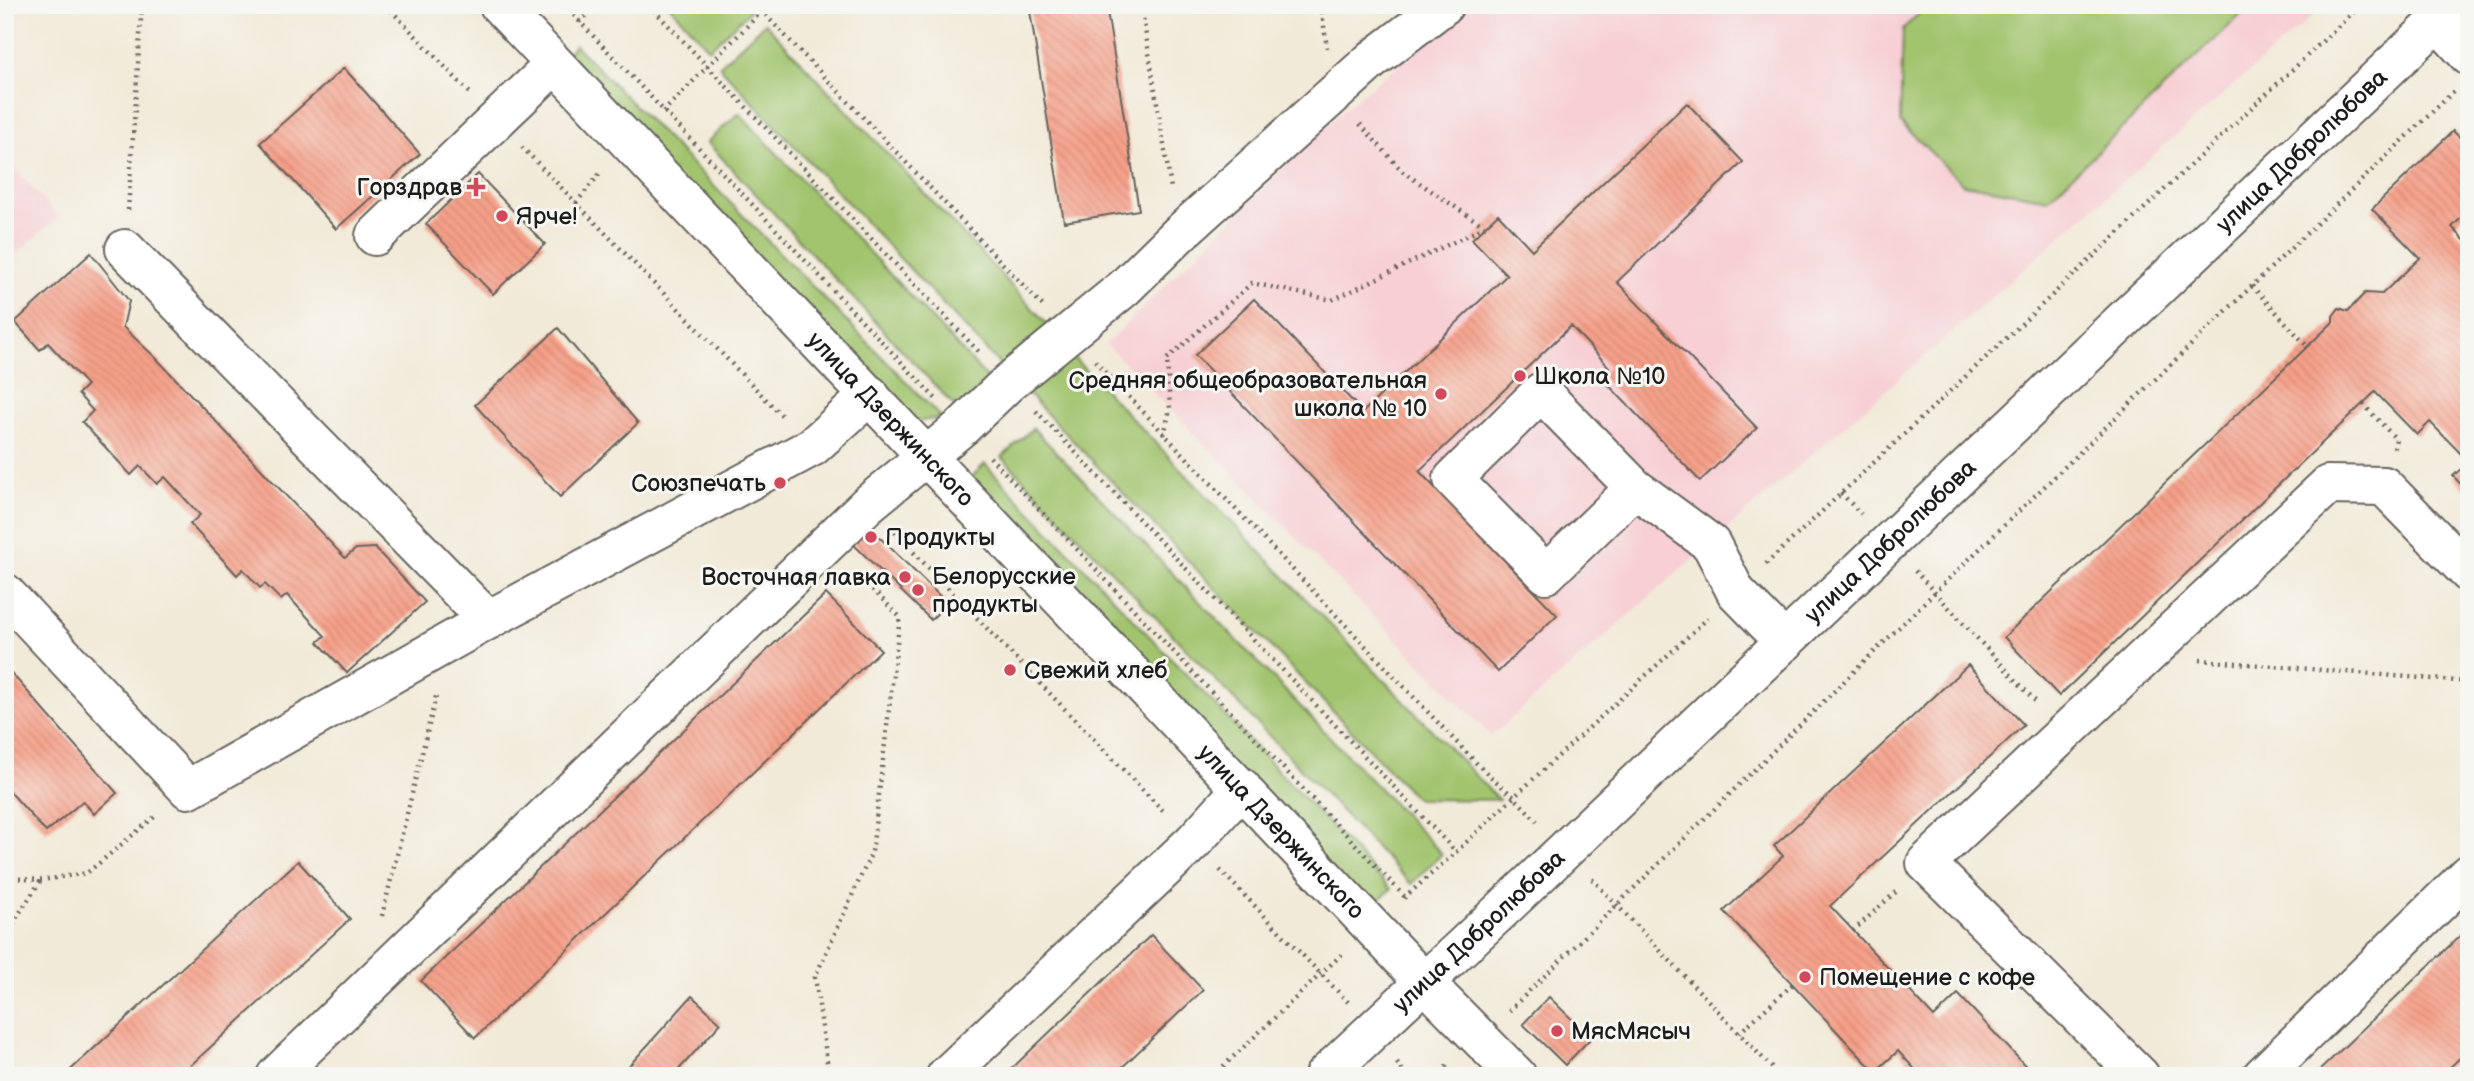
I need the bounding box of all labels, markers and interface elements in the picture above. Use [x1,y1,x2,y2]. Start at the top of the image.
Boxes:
street label: улица Добролюбова [2210,63,2393,239]
place label: Горздрав [357,173,462,202]
marker: Горздрав [468,179,484,195]
place label: Ярче! [516,202,577,231]
marker: Ярче! [494,208,510,224]
street label: улица Дзержинского [801,326,980,512]
place label: Школа №10 [1534,362,1665,391]
place label: Средняя общеобразовательная школа № 10 [1068,366,1427,423]
marker: Школа №10 [1512,368,1528,384]
marker: Средняя общеобразовательная школа № 10 [1433,386,1449,402]
street label: улица Добролюбова [1799,453,1982,629]
place label: Союзпечать [631,469,766,498]
marker: Союзпечать [772,475,788,491]
place label: Продукты [885,523,995,552]
marker: Продукты [863,529,879,545]
place label: Белорусские продукты [932,562,1076,619]
place label: Восточная лавка [701,563,891,592]
marker: Восточная лавка [897,569,913,585]
marker: Белорусские продукты [910,582,926,598]
place label: Свежий хлеб [1024,656,1167,685]
marker: Свежий хлеб [1002,662,1018,678]
street label: улица Дзержинского [1192,738,1371,925]
street label: улица Добролюбова [1387,843,1571,1019]
place label: Помещение с кофе [1819,963,2035,992]
marker: Помещение с кофе [1797,969,1813,985]
place label: МясМясыч [1571,1017,1691,1046]
marker: МясМясыч [1549,1023,1565,1039]

